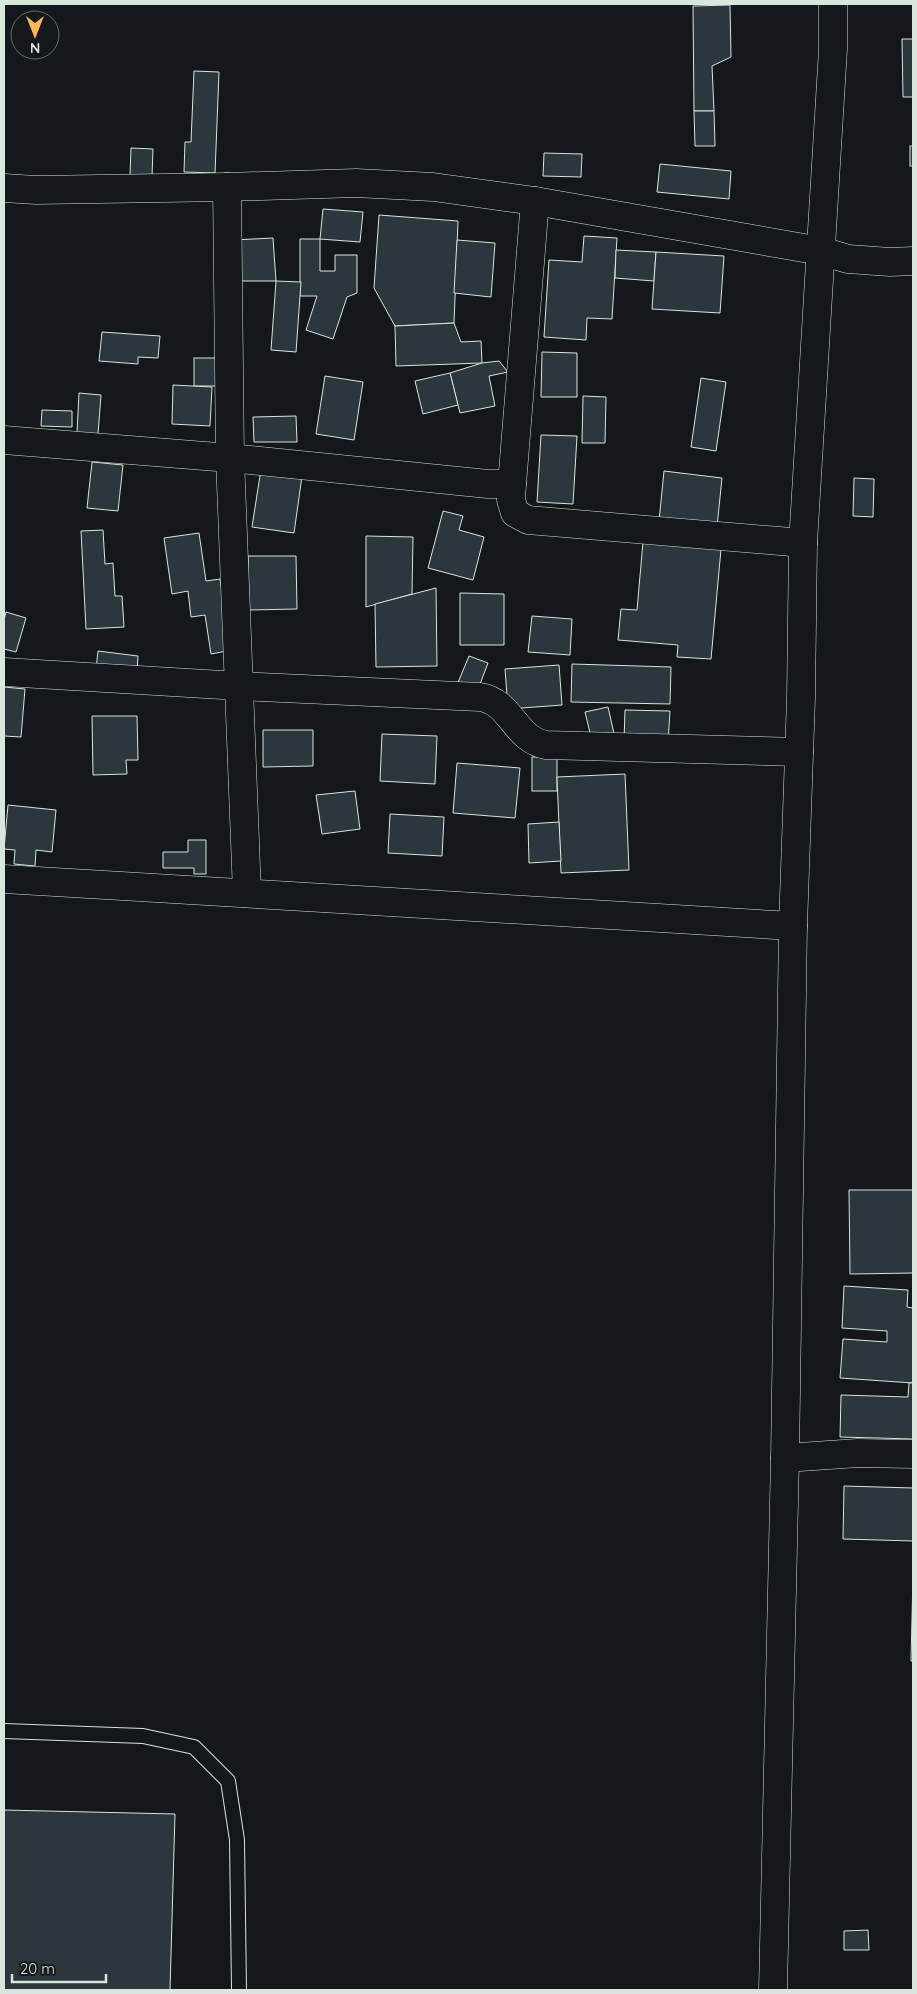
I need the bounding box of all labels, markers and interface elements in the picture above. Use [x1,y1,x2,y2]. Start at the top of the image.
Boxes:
north arrow [10,10,60,60]
text: N [30,39,40,57]
scale bar [12,1952,106,1984]
text: 20 m [20,1959,55,1978]

